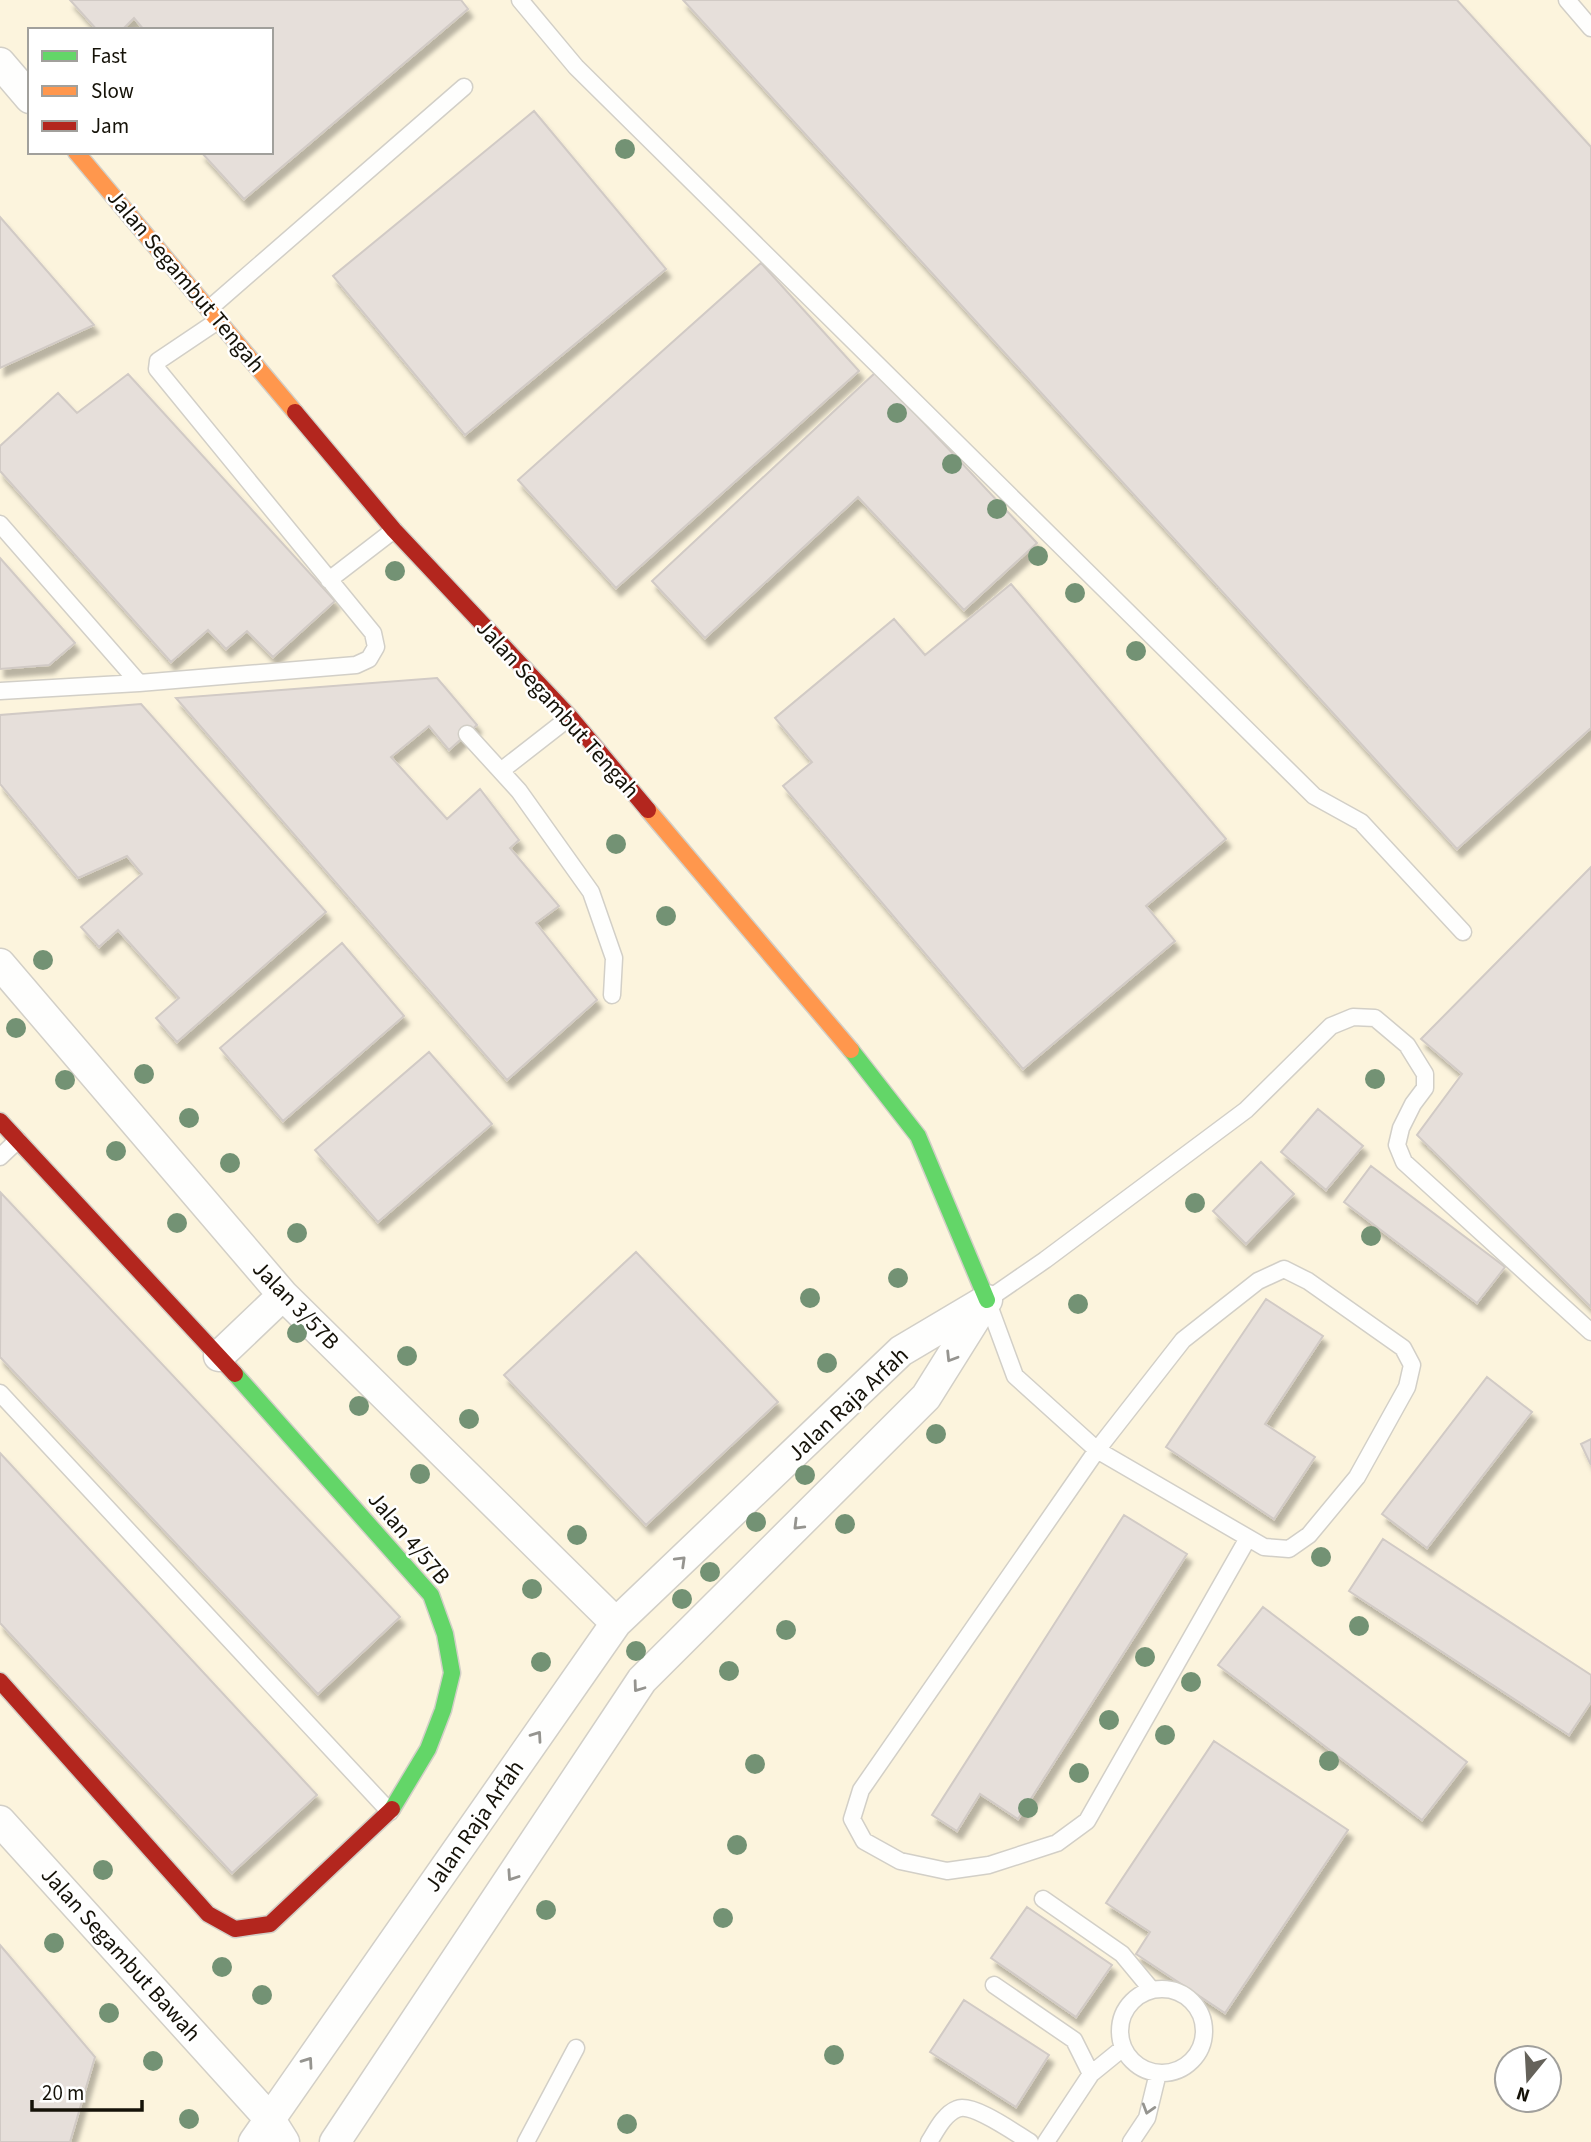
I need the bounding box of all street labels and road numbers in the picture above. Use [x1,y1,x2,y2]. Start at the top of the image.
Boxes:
street label: Jalan Segambut Tengah [99,182,273,380]
street label: Jalan Segambut Tengah [469,612,647,806]
street label: Jalan 3/57B [245,1253,347,1357]
street label: Jalan Raja Arfah [780,1339,916,1469]
street label: Jalan 4/57B [360,1484,458,1592]
street label: Jalan Raja Arfah [416,1753,532,1899]
street label: Jalan Segambut Bawah [33,1859,209,2049]

